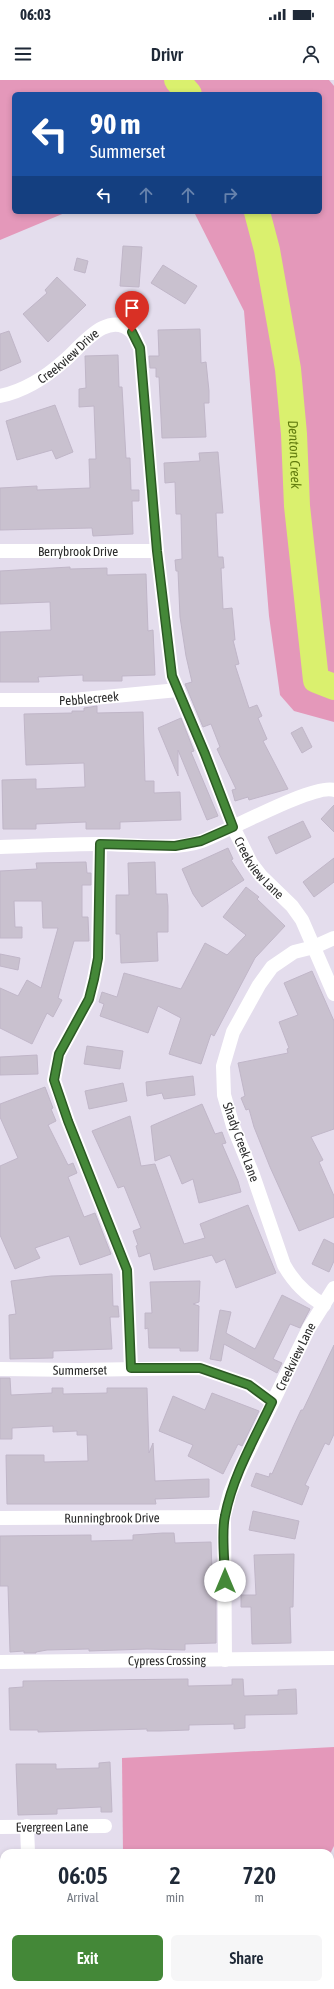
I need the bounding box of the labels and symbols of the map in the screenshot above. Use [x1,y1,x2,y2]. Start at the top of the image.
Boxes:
pin [115,291,149,332]
street label: Creekview Drive [35,325,101,386]
water label: Denton Creek [285,419,304,490]
street label: Berrybrook Drive [38,544,118,559]
street label: Pebblecreek [59,688,120,708]
street label: Creekview Lane [232,834,287,902]
street label: Shady Creek Lane [220,1100,262,1184]
street label: Creekview Lane [272,1319,318,1393]
street label: Summerset [53,1362,108,1378]
street label: Runningbrook Drive [64,1510,160,1525]
position arrow [204,1560,246,1602]
street label: Cypress Crossing [128,1652,206,1668]
street label: Evergreen Lane [16,1819,89,1834]

